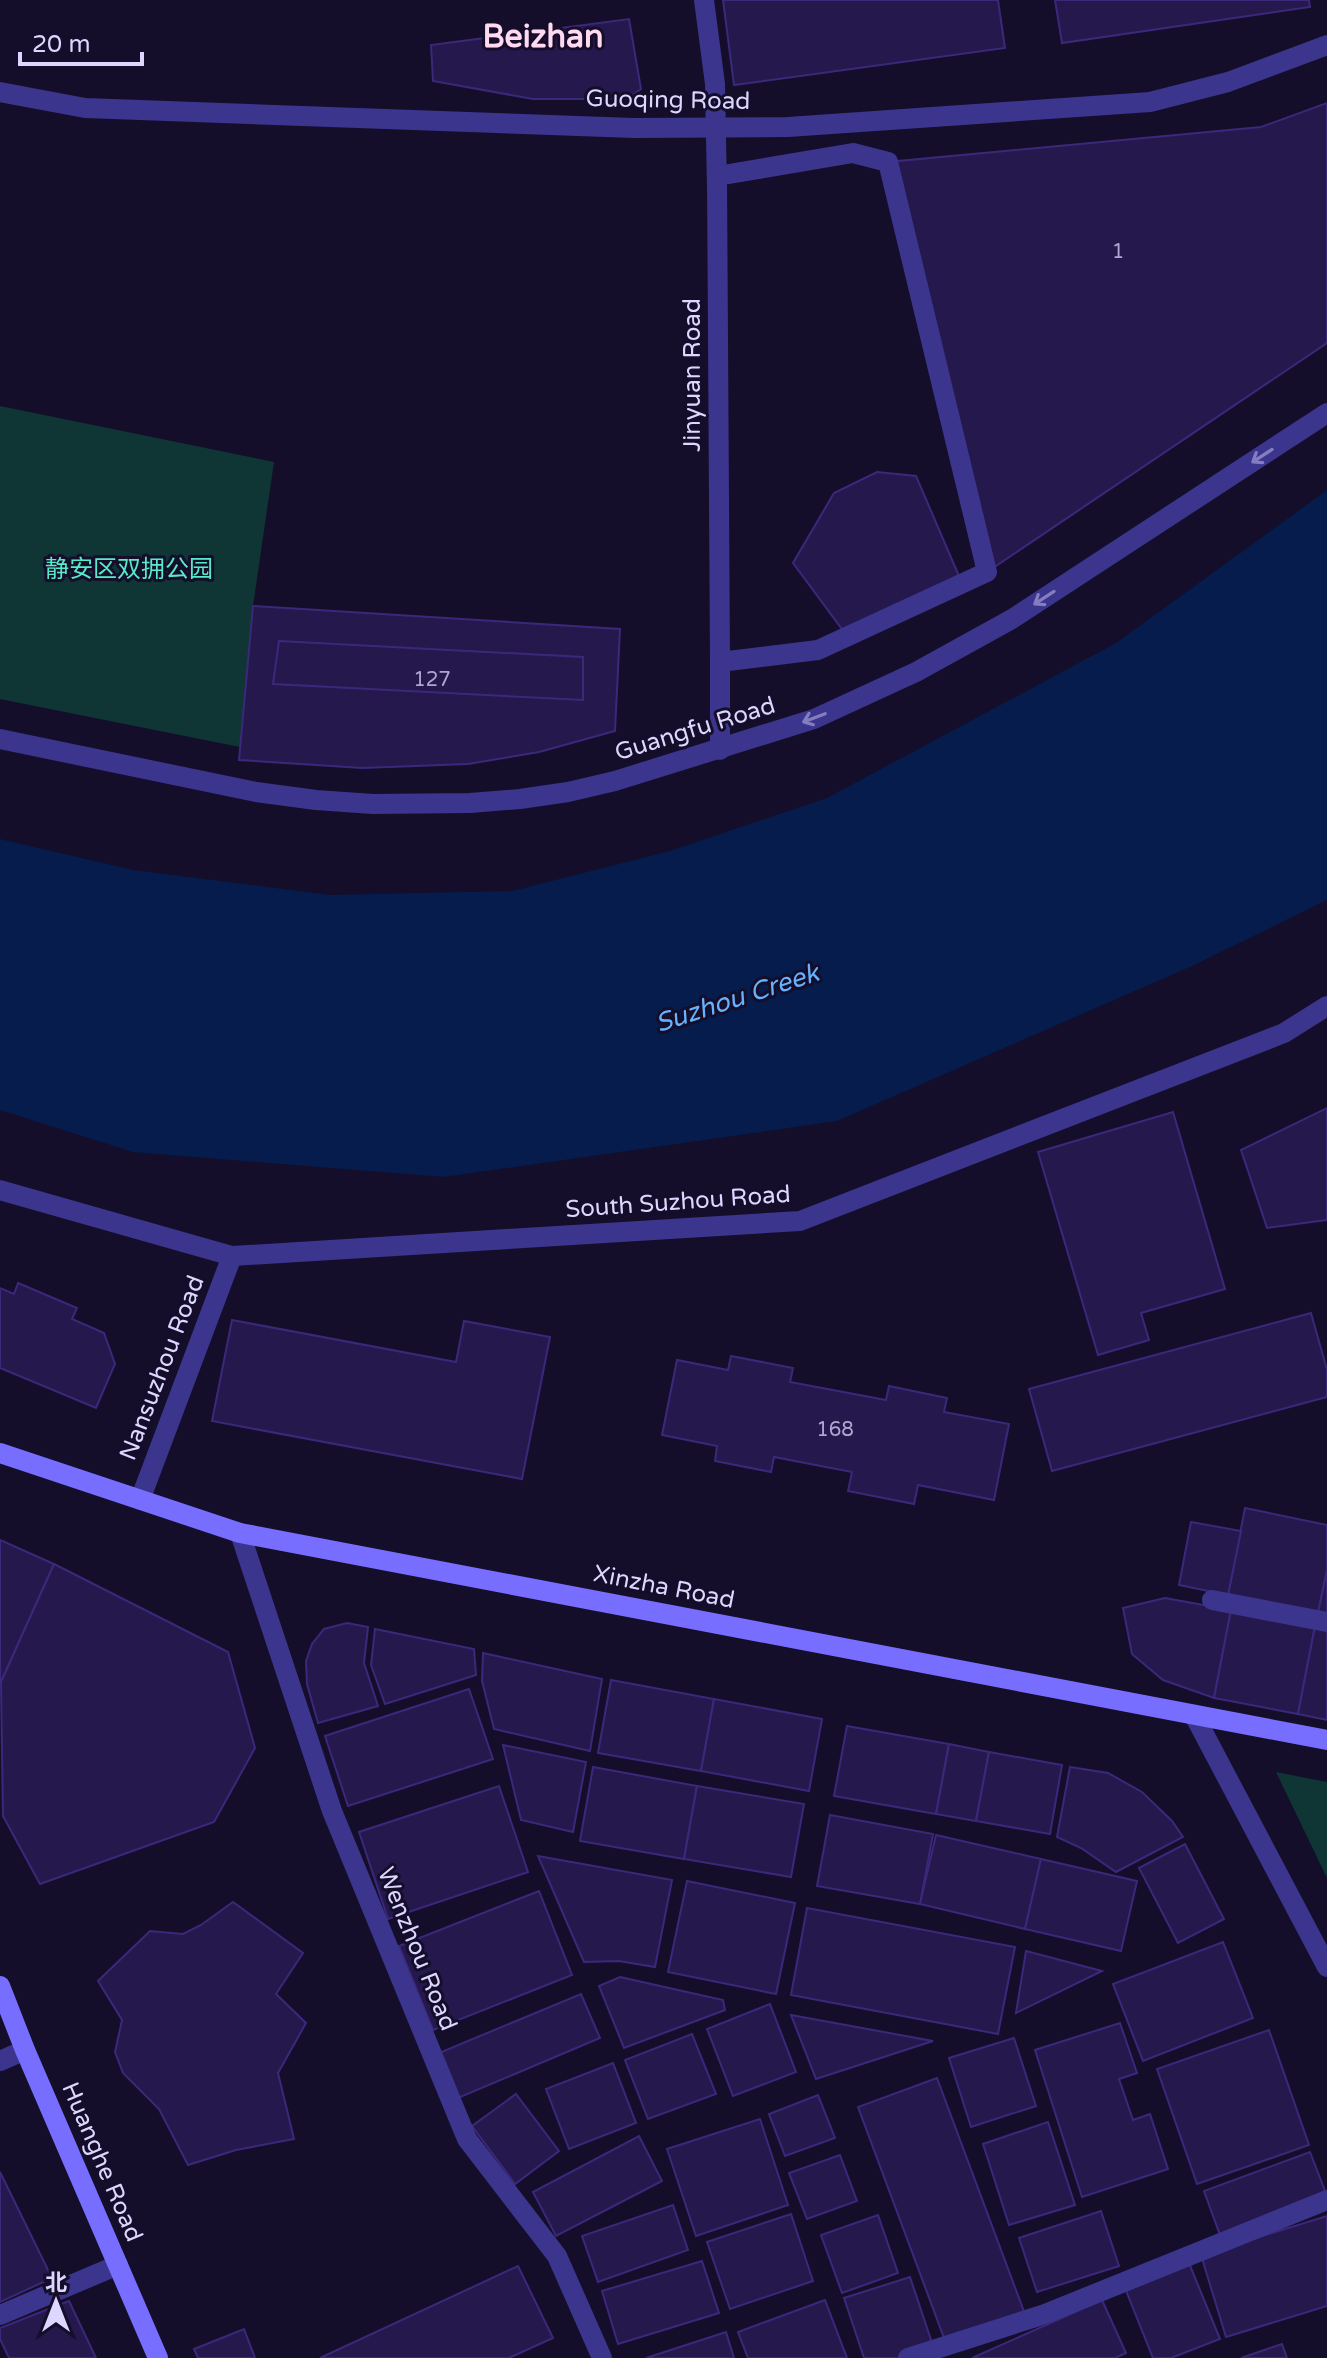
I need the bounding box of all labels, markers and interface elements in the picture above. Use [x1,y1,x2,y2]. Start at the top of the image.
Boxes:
scale bar [20,16,142,66]
district label: Beizhan [483,18,604,56]
text: 20 m [32,30,90,59]
street label: Guoqing Road [585,84,751,116]
house number: 1 [1112,240,1124,264]
street label: Jinyuan Road [678,298,707,452]
one-way arrow [1251,447,1273,464]
park label: 静安区双拥公园 [45,555,213,584]
one-way arrow [1033,590,1056,606]
house number: 127 [413,668,451,692]
street label: Guangfu Road [611,691,779,767]
one-way arrow [802,712,827,726]
water label: Suzhou Creek [651,956,824,1039]
street label: South Suzhou Road [564,1180,792,1224]
street label: Nansuzhou Road [113,1271,211,1465]
house number: 168 [816,1418,854,1442]
street label: Xinzha Road [591,1559,737,1615]
street label: Wenzhou Road [371,1863,463,2035]
street label: Huanghe Road [55,2078,149,2246]
north arrow [16,2262,96,2342]
text: 北 [45,2270,67,2296]

